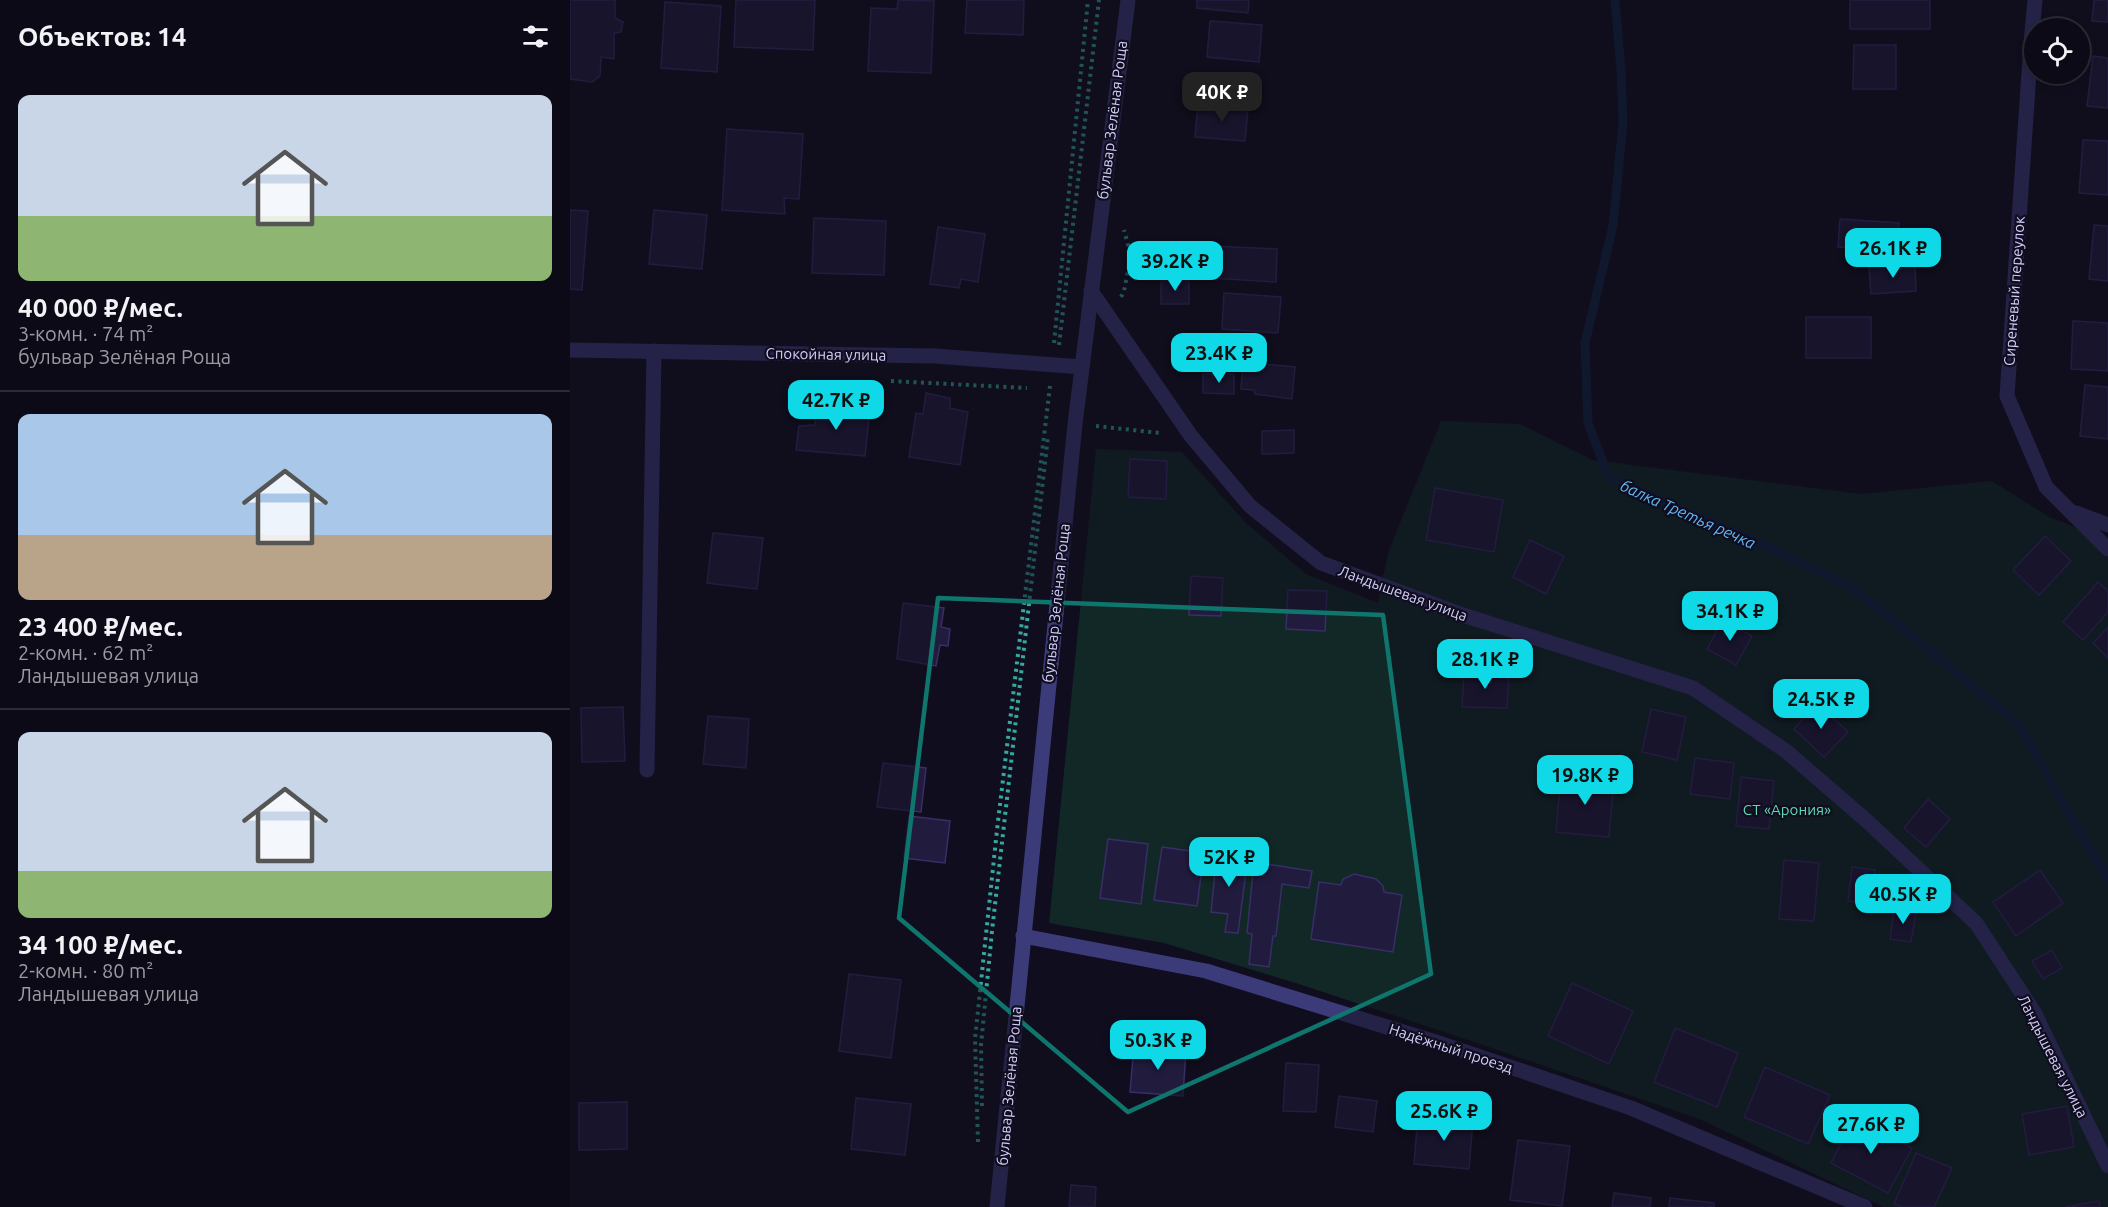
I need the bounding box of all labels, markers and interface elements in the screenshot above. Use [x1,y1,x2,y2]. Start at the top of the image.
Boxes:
map controls [2024,18,2090,84]
button: locate [2024,18,2090,84]
icon: filters [519,20,552,53]
text: Объектов: 14 [18,22,186,51]
street label: бульвар Зелёная Роща [1094,40,1130,200]
pin: 40K ₽ [1180,72,1264,123]
text: 40K ₽ [1196,80,1248,103]
icon: home [231,134,339,242]
street label: Сиреневый переулок [2000,215,2028,366]
pin: 26.1K ₽ [1838,228,1948,279]
text: 26.1K ₽ [1859,236,1927,259]
pin: 39.2K ₽ [1120,241,1230,292]
text: 39.2K ₽ [1141,249,1209,272]
text: 40 000 ₽/мес. [18,293,183,322]
text: 3-комн. · 74 m² [18,322,153,345]
pin: 23.4K ₽ [1164,333,1274,384]
text: 23.4K ₽ [1185,341,1253,364]
street label: Спокойная улица [766,344,886,364]
text: бульвар Зелёная Роща [18,345,231,368]
pin: 42.7K ₽ [781,380,891,431]
text: 42.7K ₽ [802,388,870,411]
icon: home [231,453,339,561]
water label: балка Третья речка [1618,476,1759,552]
street label: бульвар Зелёная Роща [1039,523,1073,683]
street label: Ландышевая улица [1336,562,1470,624]
pin: 34.1K ₽ [1675,591,1785,642]
text: 34.1K ₽ [1696,599,1764,622]
text: 23 400 ₽/мес. [18,612,183,641]
pin: 28.1K ₽ [1430,639,1540,690]
text: 2-комн. · 62 m² [18,641,153,664]
text: 28.1K ₽ [1451,647,1519,670]
text: Ландышевая улица [18,664,199,687]
pin: 24.5K ₽ [1766,679,1876,730]
text: 24.5K ₽ [1787,687,1855,710]
pin: 19.8K ₽ [1530,755,1640,806]
text: 19.8K ₽ [1551,763,1619,786]
icon: home [231,771,339,879]
park label: СТ «Арония» [1743,801,1831,818]
pin: 52K ₽ [1187,837,1271,888]
text: 52K ₽ [1203,845,1255,868]
pin: 40.5K ₽ [1848,874,1958,925]
text: 40.5K ₽ [1869,882,1937,905]
text: 34 100 ₽/мес. [18,930,183,959]
text: 2-комн. · 80 m² [18,959,153,982]
text: Ландышевая улица [18,982,199,1005]
street label: Ландышевая улица [2015,992,2091,1120]
street label: бульвар Зелёная Роща [994,1006,1024,1166]
pin: 50.3K ₽ [1103,1020,1213,1071]
street label: Надёжный проезд [1387,1020,1515,1076]
text: 50.3K ₽ [1124,1028,1192,1051]
pin: 25.6K ₽ [1389,1091,1499,1142]
text: 25.6K ₽ [1410,1099,1478,1122]
pin: 27.6K ₽ [1816,1104,1926,1155]
text: 27.6K ₽ [1837,1112,1905,1135]

